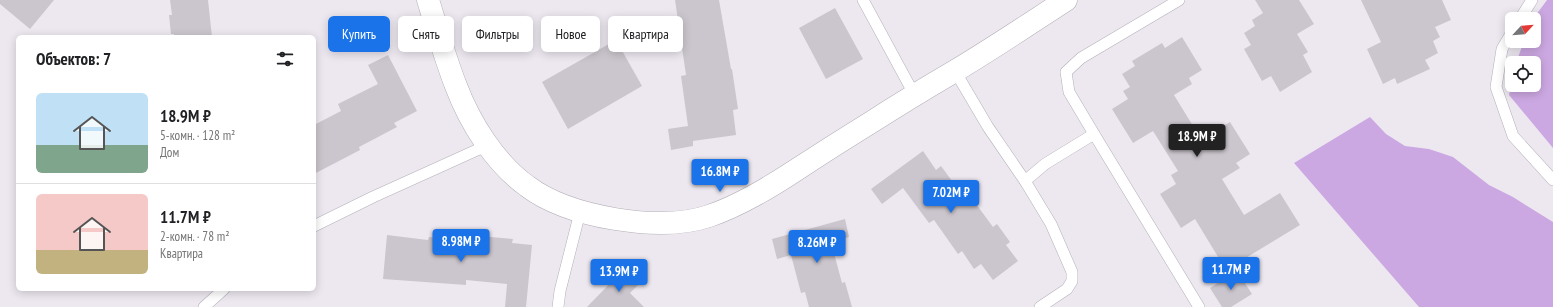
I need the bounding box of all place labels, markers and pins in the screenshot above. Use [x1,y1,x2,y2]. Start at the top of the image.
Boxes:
pin: 18.9M ₽ [1160,124,1234,158]
pin: 16.8M ₽ [683,159,757,193]
pin: 7.02M ₽ [914,180,988,214]
pin: 8.98M ₽ [424,229,498,263]
pin: 8.26M ₽ [780,230,854,264]
pin: 11.7M ₽ [1194,257,1268,291]
pin: 13.9M ₽ [582,259,656,293]

